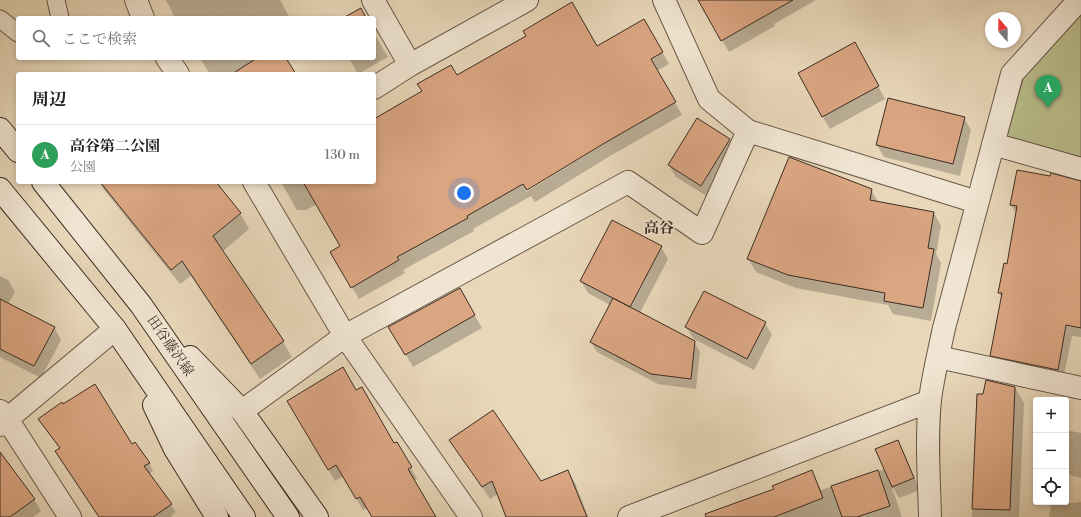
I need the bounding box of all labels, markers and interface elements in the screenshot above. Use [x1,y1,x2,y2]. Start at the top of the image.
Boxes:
north arrow [985,12,1021,48]
search box [16,16,376,60]
icon: search [30,27,52,49]
text: ここで検索 [62,30,137,49]
pin: A [1035,75,1061,108]
text: 周辺 [32,89,66,111]
text: 高谷第二公園 [70,137,160,156]
text: A [40,147,50,163]
text: 130 m [325,147,360,163]
text: 公園 [70,159,96,175]
your location [454,183,474,203]
district label: 高谷 [644,219,674,238]
street label: 田谷藤沢線 [143,312,197,380]
map controls [1033,397,1069,505]
button: + [1033,397,1069,433]
button: − [1033,433,1069,469]
button: locate [1033,469,1069,505]

